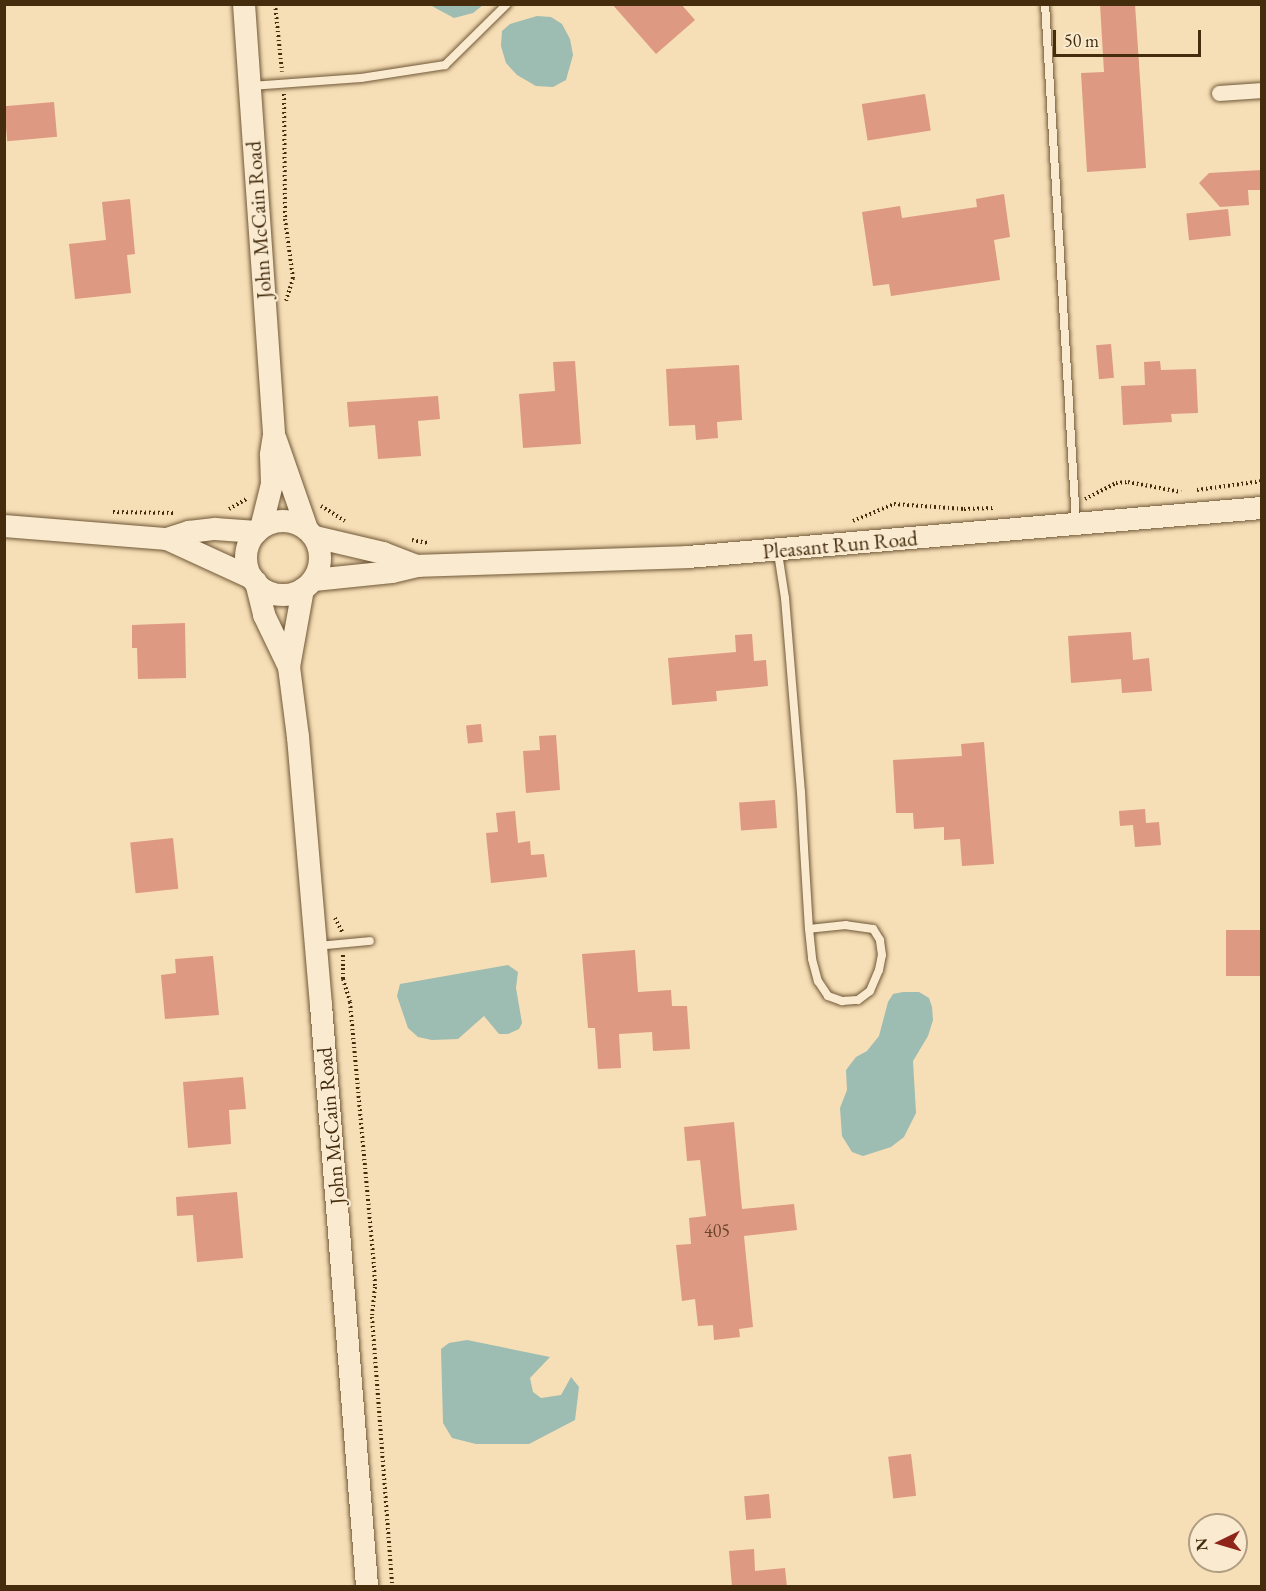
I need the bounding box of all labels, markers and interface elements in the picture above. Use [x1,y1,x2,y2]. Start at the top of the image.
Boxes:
scale bar [1056,18,1204,56]
text: 50 m [1064,29,1099,52]
street label: John McCain Road [241,140,277,300]
street label: Pleasant Run Road [761,526,919,564]
street label: John McCain Road [312,1046,350,1206]
house number: 405 [704,1220,730,1242]
north arrow [1188,1513,1248,1573]
text: N [1191,1537,1213,1552]

